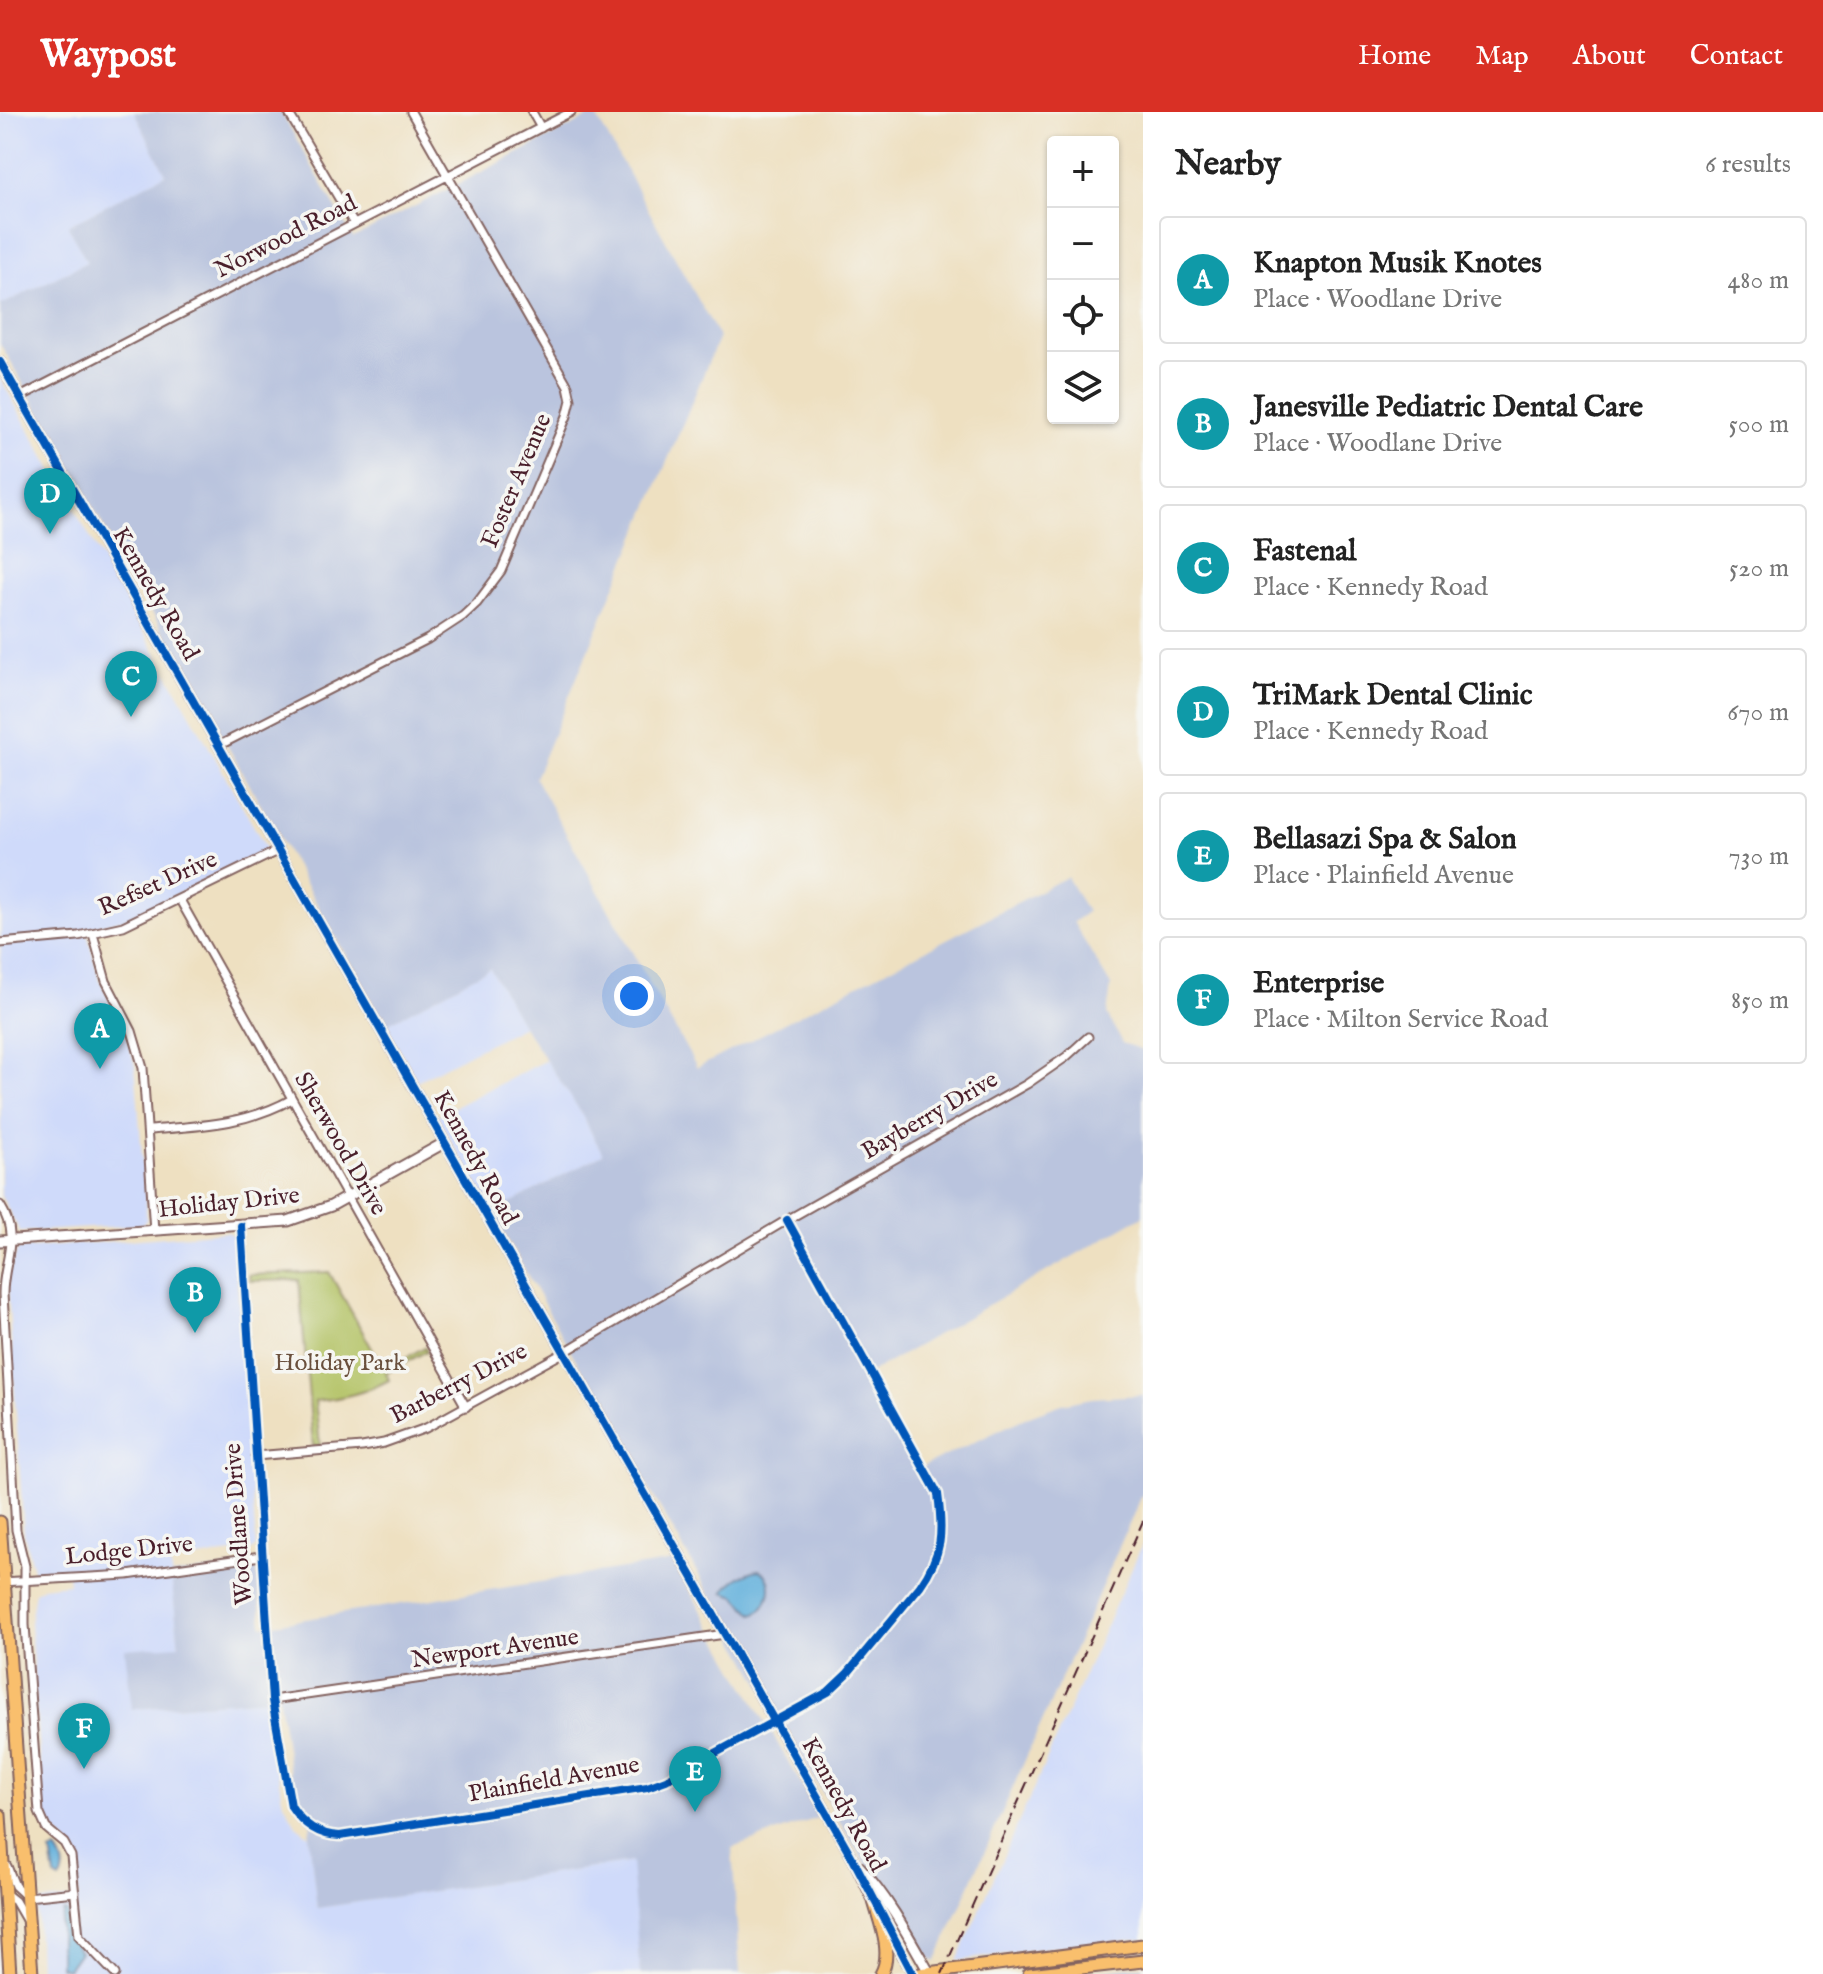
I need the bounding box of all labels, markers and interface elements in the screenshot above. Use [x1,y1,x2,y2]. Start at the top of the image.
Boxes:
text: Waypost [40,32,176,80]
text: Home [1358,39,1431,74]
text: Map [1475,39,1529,74]
text: About [1573,39,1646,74]
text: Contact [1690,39,1783,74]
map controls [1047,136,1119,424]
button: + [1047,136,1119,208]
text: Nearby [1175,143,1281,186]
text: 6 results [1705,148,1791,181]
street label: Norwood Road [210,188,362,286]
button: − [1047,208,1119,280]
text: Knapton Musik Knotes [1253,245,1542,283]
text: A [1194,264,1212,297]
text: 480 m [1728,264,1789,297]
button: locate [1047,280,1119,352]
text: Place · Woodlane Drive [1253,283,1502,316]
button: layers [1047,352,1119,424]
text: Janesville Pediatric Dental Care [1253,389,1643,427]
text: B [1194,408,1212,441]
text: 500 m [1728,408,1789,441]
street label: Foster Avenue [475,409,559,553]
text: Place · Woodlane Drive [1253,427,1502,460]
pin: D [24,468,76,534]
street label: Kennedy Road [104,522,206,666]
text: Fastenal [1253,533,1356,571]
text: C [1194,552,1212,585]
text: 520 m [1729,552,1789,585]
text: Place · Kennedy Road [1253,571,1488,604]
pin: C [105,651,157,717]
text: TriMark Dental Clinic [1253,677,1533,715]
text: D [1193,696,1213,729]
text: 670 m [1727,696,1789,729]
text: Place · Kennedy Road [1253,715,1488,748]
text: Bellasazi Spa & Salon [1253,821,1517,859]
text: E [1194,840,1212,873]
text: 730 m [1729,840,1789,873]
street label: Refset Drive [94,844,222,924]
text: Place · Plainfield Avenue [1253,859,1514,892]
text: Enterprise [1253,965,1384,1003]
your location [614,976,654,1016]
text: F [1195,984,1211,1017]
text: 850 m [1731,984,1789,1017]
pin: A [74,1003,126,1069]
text: Place · Milton Service Road [1253,1003,1548,1036]
street label: Bayberry Drive [856,1065,1004,1167]
street label: Sherwood Drive [287,1067,393,1221]
street label: Kennedy Road [425,1085,525,1231]
street label: Holiday Drive [157,1180,301,1226]
pin: B [169,1267,221,1333]
street label: Barberry Drive [385,1336,533,1432]
park label: Holiday Park [274,1348,406,1379]
street label: Woodlane Drive [218,1442,260,1606]
street label: Lodge Drive [64,1529,194,1573]
street label: Newport Avenue [409,1622,581,1676]
pin: F [58,1703,110,1769]
street label: Kennedy Road [793,1732,893,1878]
pin: E [669,1746,721,1812]
street label: Plainfield Avenue [466,1750,642,1810]

